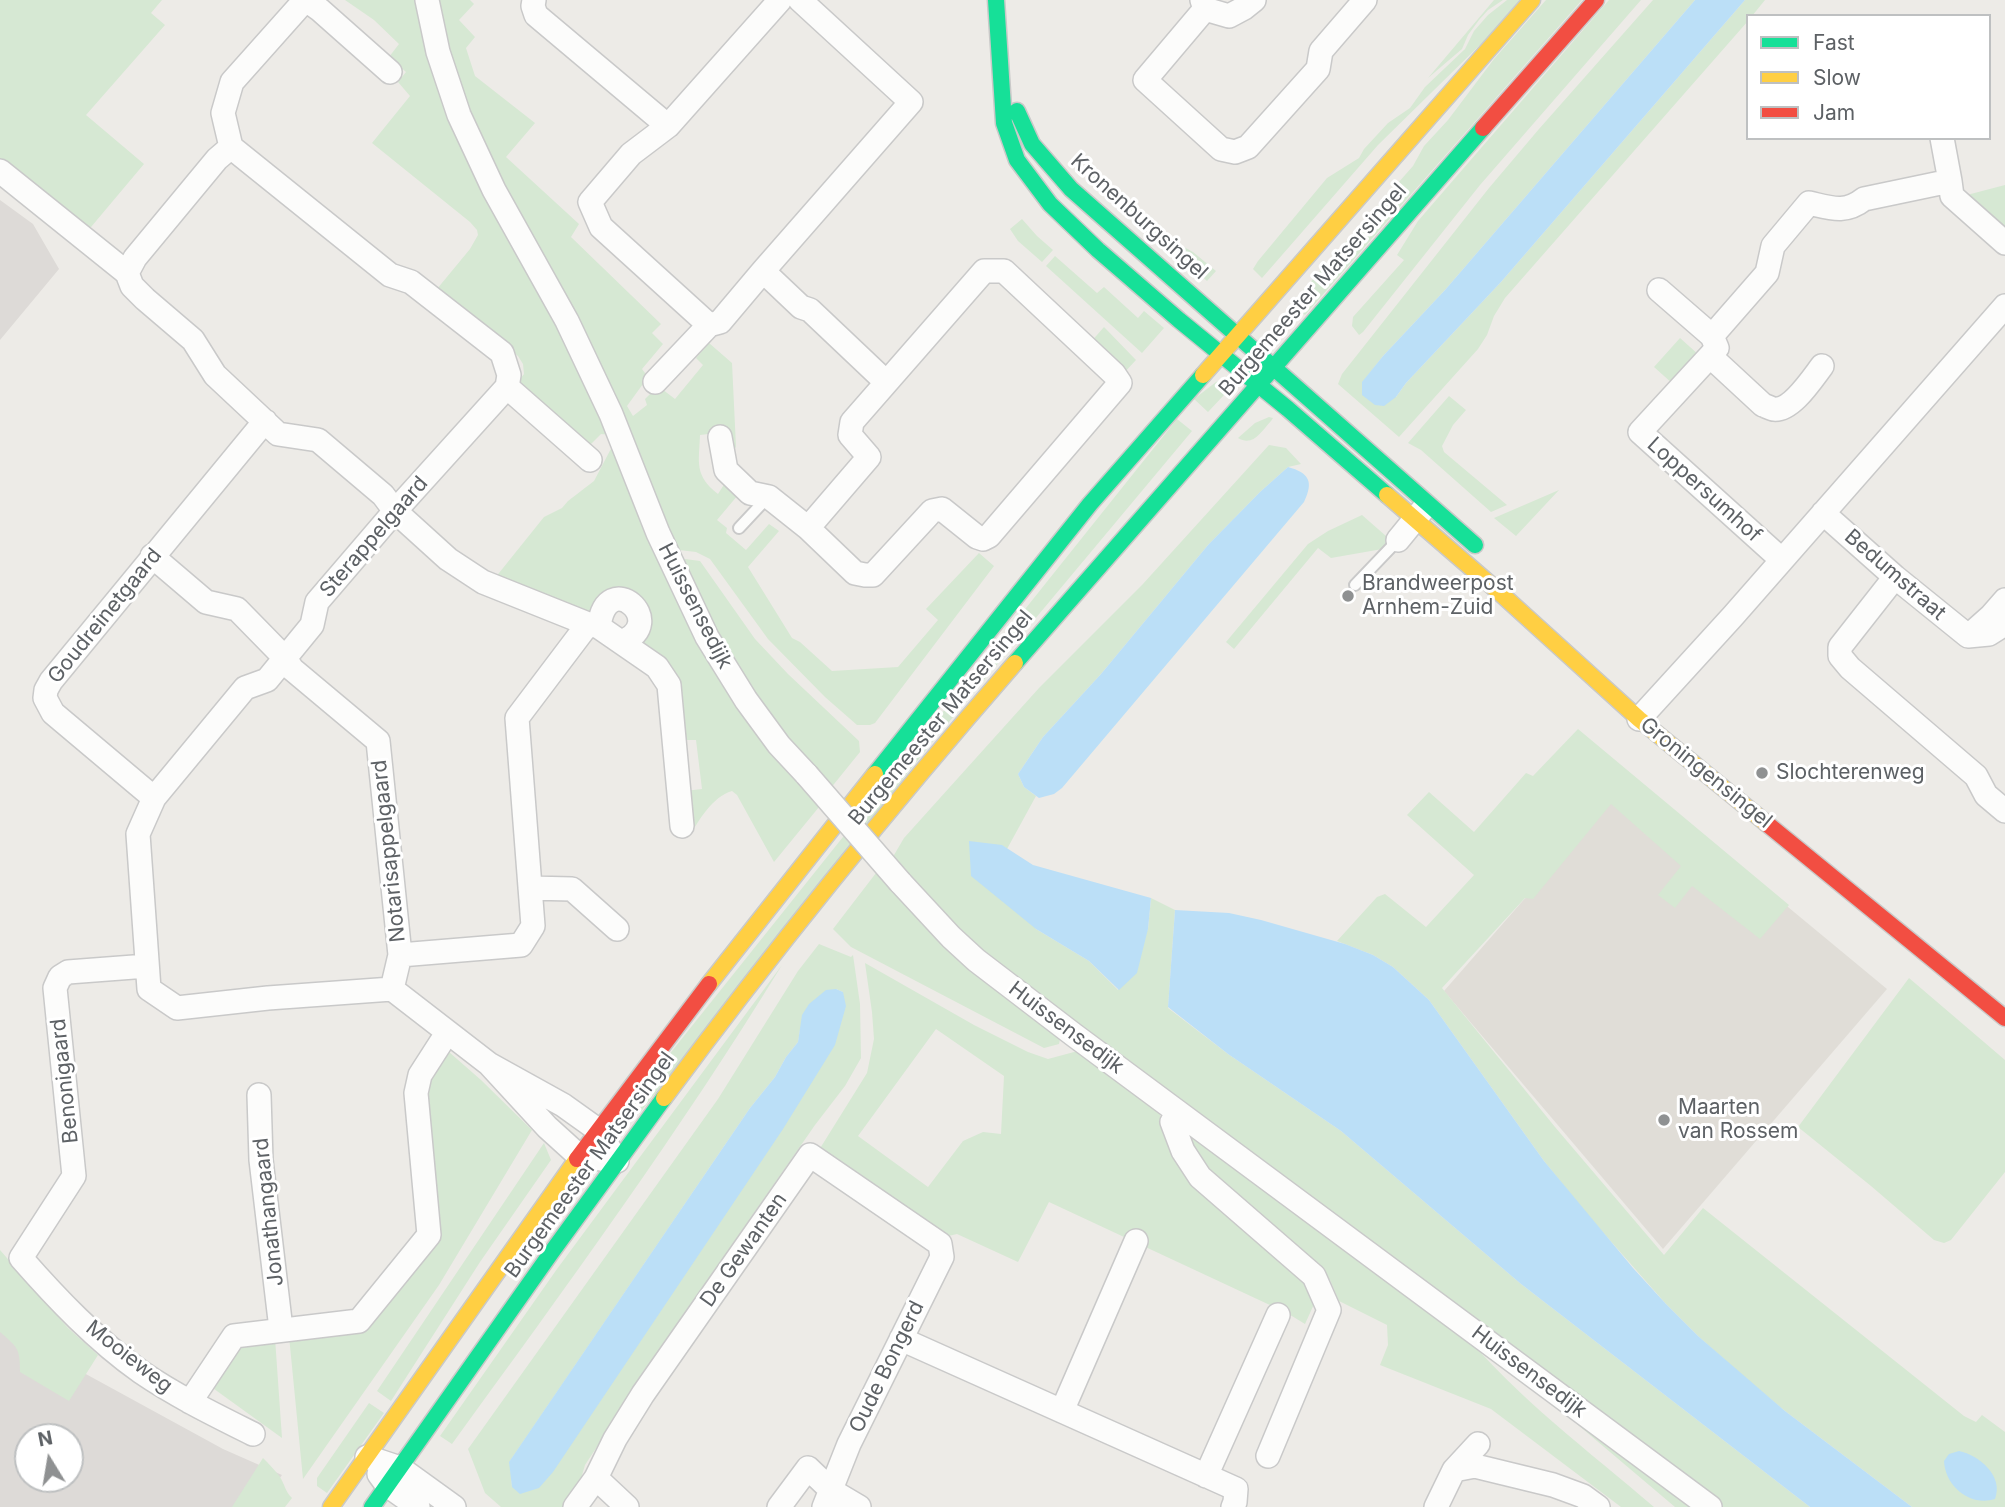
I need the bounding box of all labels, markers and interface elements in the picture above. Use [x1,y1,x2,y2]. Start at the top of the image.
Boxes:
legend [1746,14,1991,140]
text: Fast [1813,30,1855,55]
text: Slow [1813,65,1861,90]
text: Jam [1813,100,1855,125]
street label: Kronenburgsingel [1065,149,1213,285]
street label: Burgemeester Matsersingel [1214,179,1412,401]
street label: Loppersumhof [1642,432,1766,548]
street label: Sterappelgaard [315,471,433,603]
street label: Bedumstraat [1839,524,1951,626]
street label: Huissensedijk [652,539,738,673]
street label: Goudreinetgaard [43,543,167,689]
place label: Brandweerpost Arnhem-Zuid [1362,571,1514,621]
marker: Brandweerpost Arnhem-Zuid [1340,588,1356,604]
street label: Burgemeester Matsersingel [844,605,1038,831]
street label: Groningensingel [1635,712,1777,834]
street label: Notarisappelgaard [367,759,411,943]
place label: Slochterenweg [1776,760,1925,786]
marker: Slochterenweg [1754,765,1770,781]
street label: Huissensedijk [1003,976,1129,1080]
street label: Benonigaard [46,1017,84,1145]
street label: Burgemeester Matsersingel [500,1047,680,1283]
place label: Maarten van Rossem [1678,1095,1798,1145]
marker: Maarten van Rossem [1656,1112,1672,1128]
street label: Jonathangaard [249,1137,289,1287]
street label: De Gewanten [695,1188,793,1312]
street label: Oude Bongerd [844,1297,930,1437]
street label: Mooieweg [81,1315,177,1399]
street label: Huissensedijk [1466,1320,1592,1424]
north arrow [14,1423,84,1493]
text: N [36,1426,55,1452]

